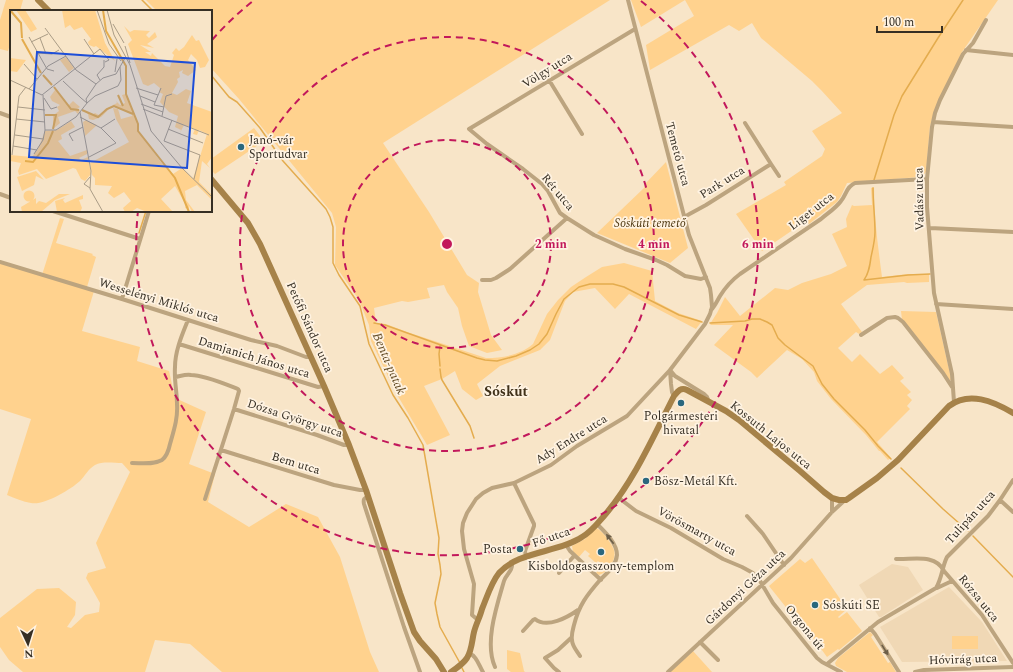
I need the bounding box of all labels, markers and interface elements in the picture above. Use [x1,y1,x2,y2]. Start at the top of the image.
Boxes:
scale bar [877,8,942,34]
inset map [10,10,212,212]
text: 100 m [883,13,914,32]
street label: Völgy utca [518,47,576,93]
street label: Temető utca [660,120,695,188]
place label: Janó-vár Sportudvar [249,131,308,164]
marker: Janó-vár Sportudvar [236,142,246,152]
street label: Park utca [696,161,749,204]
street label: Vadász utca [909,167,930,231]
street label: Rét utca [536,170,579,215]
street label: Liget utca [784,187,838,235]
park label: Sóskúti temető [614,214,687,233]
text: 2 min [535,235,568,254]
text: 4 min [638,235,671,254]
text: 6 min [742,235,775,254]
centre of rings [440,237,454,251]
street label: Wesselényi Miklós utca [96,273,221,328]
street label: Petőfi Sándor utca [281,279,338,376]
water label: Benta-patak [367,329,411,398]
street label: Damjanich János utca [196,331,312,384]
district label: Sóskút [484,381,529,402]
street label: Dózsa György utca [245,394,345,443]
street label: Kossuth Lajos utca [726,396,816,474]
marker: Polgármesteri hivatal [676,398,686,408]
place label: Polgármesteri hivatal [644,407,718,440]
street label: Ady Endre utca [531,410,611,469]
street label: Bem utca [269,447,323,480]
place label: Bösz-Metál Kft. [654,472,737,491]
marker: Bösz-Metál Kft. [641,476,651,486]
street label: Tulipán utca [941,486,1000,549]
street label: Vörösmarty utca [654,502,740,561]
street label: Fő utca [530,522,573,553]
one-way arrow [606,534,614,545]
place label: Posta [483,540,512,559]
marker: Posta [515,544,525,554]
street label: Gárdonyi Géza utca [701,545,790,630]
marker: Kisboldogasszony-templom [596,547,606,557]
place label: Kisboldogasszony-templom [528,557,674,576]
street label: Rózsa utca [953,570,1004,626]
place label: Sóskúti SE [823,596,880,615]
street label: Orgona út [780,600,829,654]
marker: Sóskúti SE [810,600,820,610]
north arrow [8,624,48,664]
text: N [24,645,34,662]
one-way arrow [881,645,889,655]
street label: Hóvirág utca [928,649,998,670]

